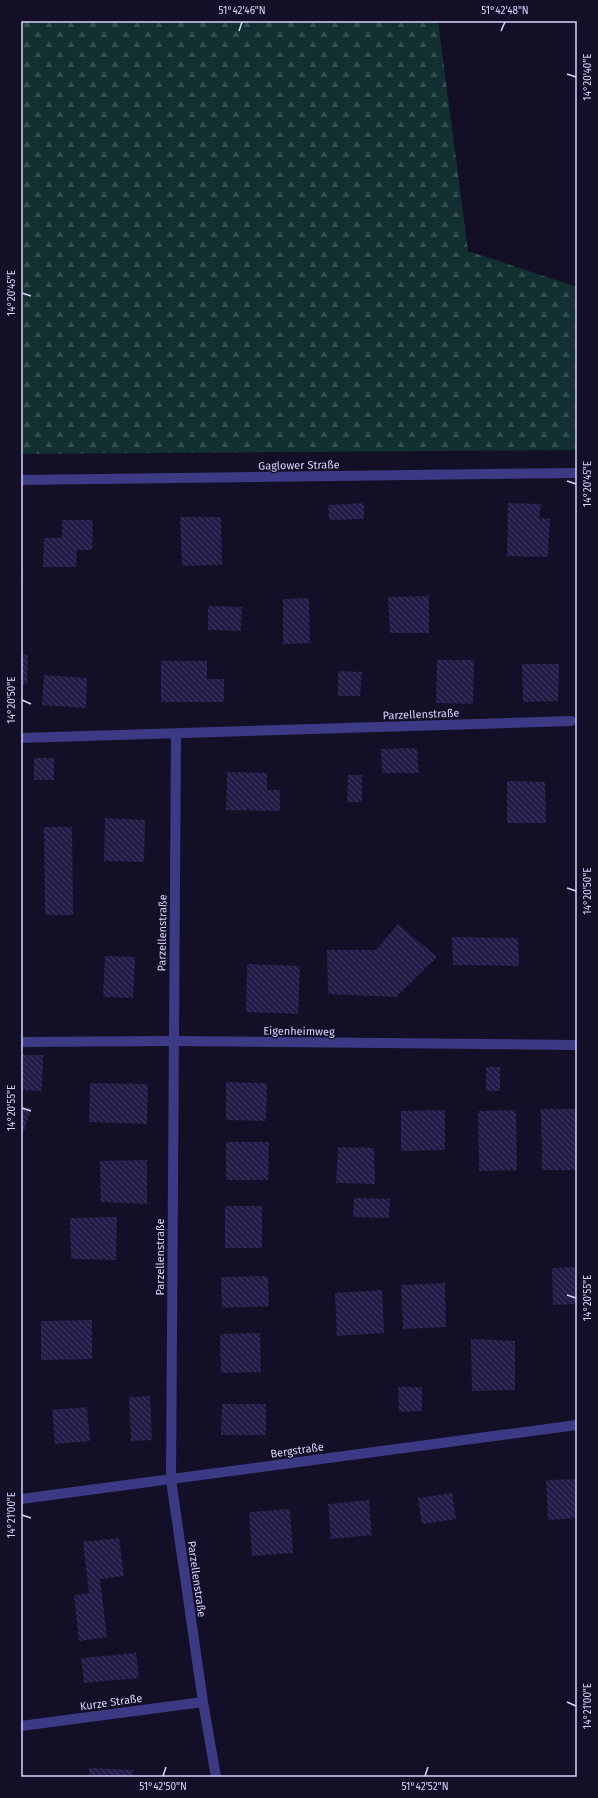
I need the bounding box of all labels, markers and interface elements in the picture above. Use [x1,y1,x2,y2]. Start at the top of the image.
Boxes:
text: 51°42'46"N [218,5,266,17]
text: 51°42'48"N [481,5,529,17]
text: 14°20'40"E [582,53,594,101]
text: 14°20'45"E [6,270,18,316]
street label: Gaglower Straße [258,458,340,473]
text: 14°20'45"E [582,461,594,507]
text: 14°20'50"E [6,676,18,724]
street label: Parzellenstraße [382,707,460,722]
text: 14°20'50"E [582,867,594,915]
street label: Parzellenstraße [155,894,170,972]
street label: Eigenheimweg [263,1024,335,1039]
text: 14°20'55"E [6,1085,18,1131]
street label: Parzellenstraße [154,1219,167,1295]
text: 14°20'55"E [582,1275,594,1321]
street label: Bergstraße [269,1440,325,1461]
text: 14°21'00"E [6,1492,18,1538]
street label: Parzellenstraße [185,1540,208,1618]
text: 14°21'00"E [582,1683,594,1729]
street label: Kurze Straße [79,1692,143,1713]
text: 51°42'50"N [139,1781,187,1793]
text: 51°42'52"N [402,1781,448,1793]

